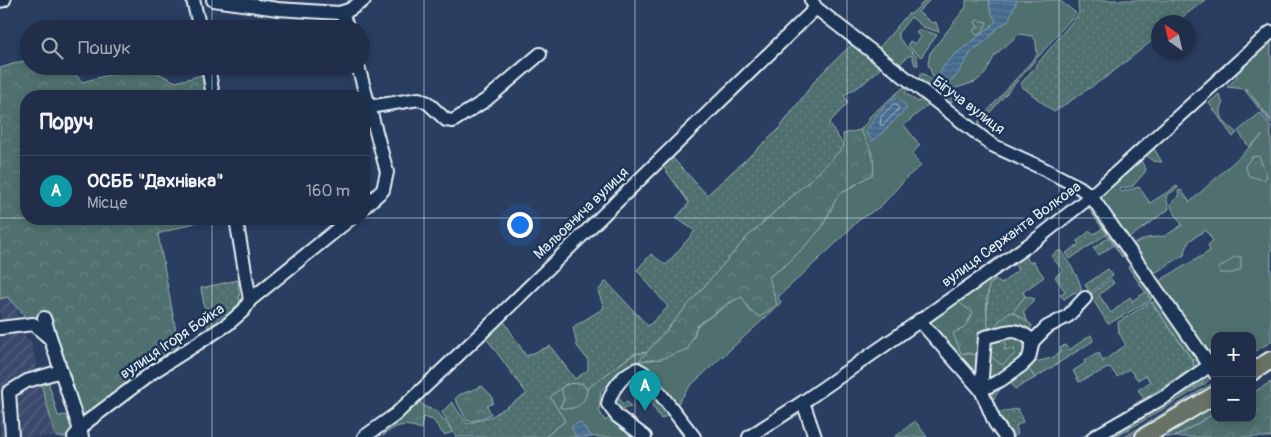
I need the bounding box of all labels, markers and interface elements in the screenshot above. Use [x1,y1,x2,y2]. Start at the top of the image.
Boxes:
north arrow [1151,15,1196,60]
search box [20,20,370,75]
icon: search [38,34,66,62]
text: Пошук [78,36,131,60]
street label: Бігуча вулиця [929,72,1009,139]
text: Поруч [40,109,93,136]
street label: Мальовнича вулиця [530,163,633,264]
text: ОСББ "Дахнівка" [87,169,224,193]
street label: вулиця Сержанта Волкова [938,177,1085,292]
text: A [51,181,61,201]
text: 160 m [306,181,350,201]
text: Місце [87,193,127,213]
your location [507,212,533,238]
street label: вулиця Ігоря Бойка [116,299,228,383]
map controls [1211,332,1256,422]
button: + [1211,332,1256,377]
pin: A [629,370,661,411]
button: − [1211,377,1256,422]

